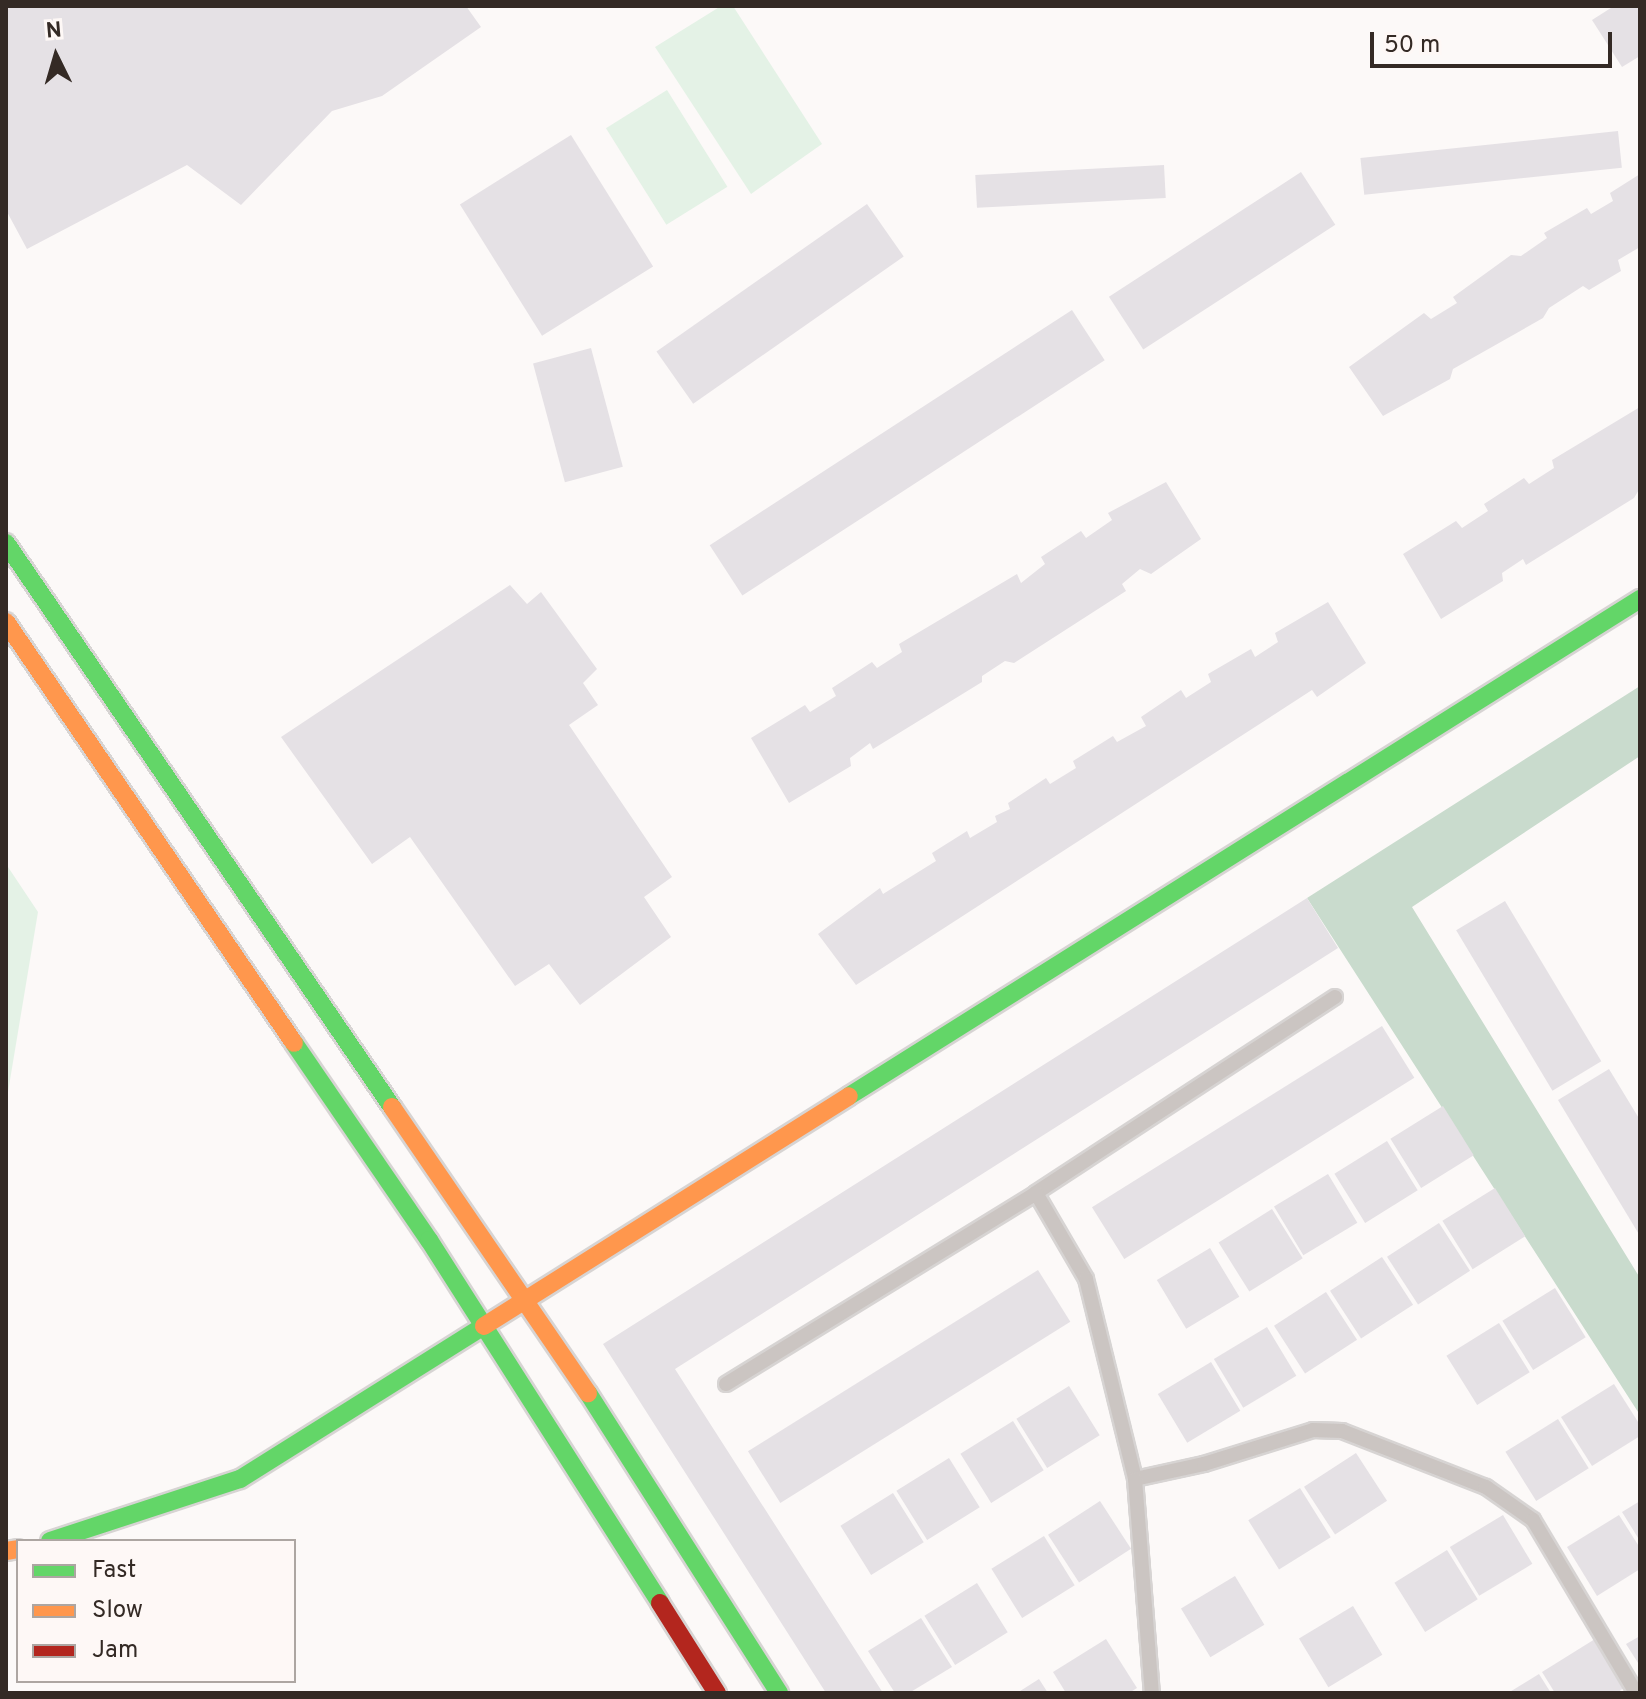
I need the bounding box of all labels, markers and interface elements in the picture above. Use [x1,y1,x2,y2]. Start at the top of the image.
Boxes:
north arrow [16,16,96,96]
scale bar [1374,16,1616,66]
text: N [45,17,63,46]
text: 50 m [1384,31,1440,61]
legend [16,1539,296,1683]
text: Fast [92,1556,136,1586]
text: Slow [92,1596,143,1626]
text: Jam [92,1636,138,1666]

